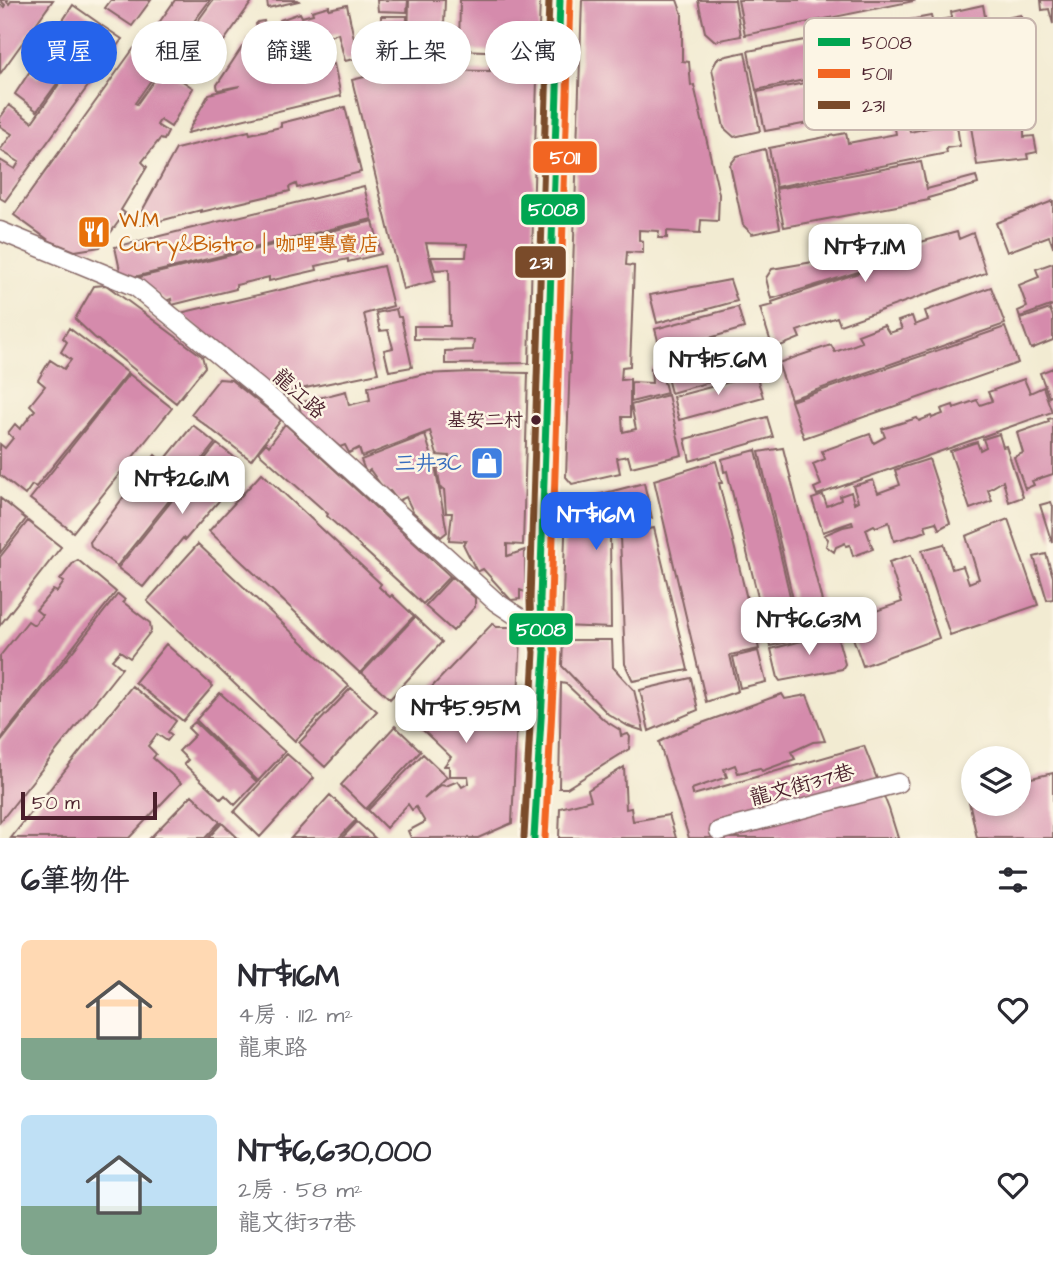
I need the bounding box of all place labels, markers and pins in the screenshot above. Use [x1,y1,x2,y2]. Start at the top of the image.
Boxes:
place label: W.M Curry&Bistro｜咖哩專賣店 [119,206,380,261]
restaurant icon: W.M Curry&Bistro｜咖哩專賣店 [75,213,113,251]
pin: NT$7.1M [800,224,930,284]
pin: NT$15.6M [646,338,790,397]
place label: 基安二村 [447,407,523,434]
marker: 基安二村 [529,413,543,427]
shop icon: 三井3C [468,444,506,482]
place label: 三井3C [394,449,462,478]
pin: NT$26.1M [110,456,254,516]
pin: NT$16M [539,492,653,552]
pin: NT$6.63M [737,598,881,657]
pin: NT$5.95M [394,686,538,745]

